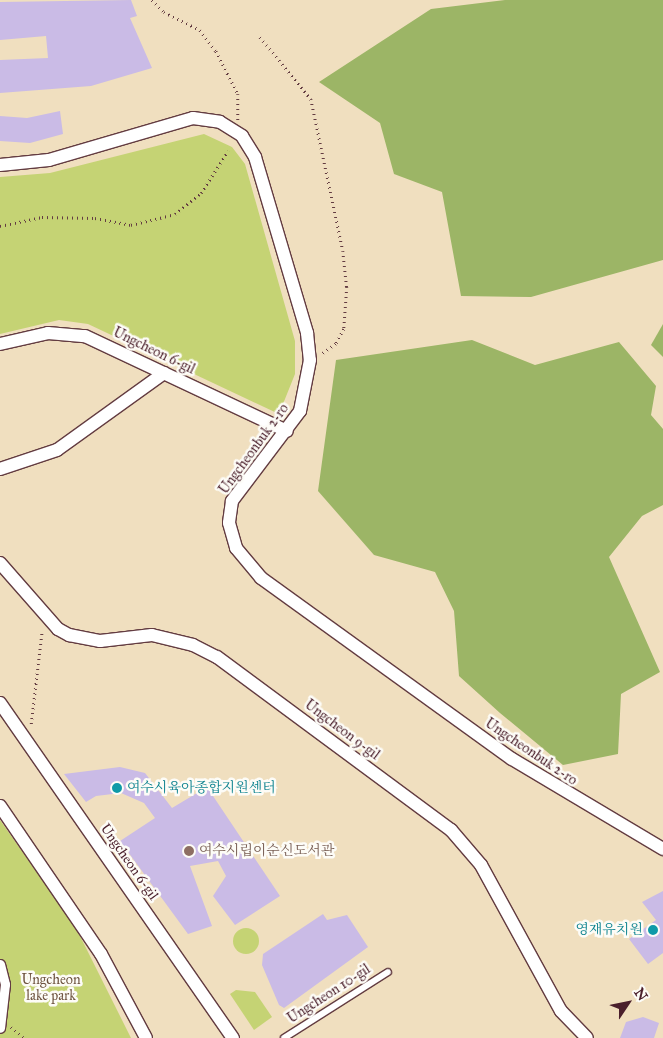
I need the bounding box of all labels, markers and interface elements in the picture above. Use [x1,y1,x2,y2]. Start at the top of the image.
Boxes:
street label: Ungcheon 6-gil [110,324,198,378]
street label: Ungcheonbuk 2-ro [216,400,292,498]
street label: Ungcheon 9-gil [301,696,383,764]
street label: Ungcheonbuk 2-ro [482,715,580,789]
place label: 여수시육아종합지원센터 [127,780,276,796]
marker: 여수시육아종합지원센터 [111,782,123,794]
street label: Ungcheon 6-gil [97,821,161,903]
place label: 여수시립이순신도서관 [199,843,334,859]
marker: 여수시립이순신도서관 [183,845,195,857]
place label: 영재유치원 [575,922,643,938]
marker: 영재유치원 [647,924,659,936]
street label: Ungcheon 10-gil [284,961,374,1027]
park label: Ungcheon lake park [21,972,81,1004]
north arrow [603,978,653,1028]
text: N [630,985,651,1004]

